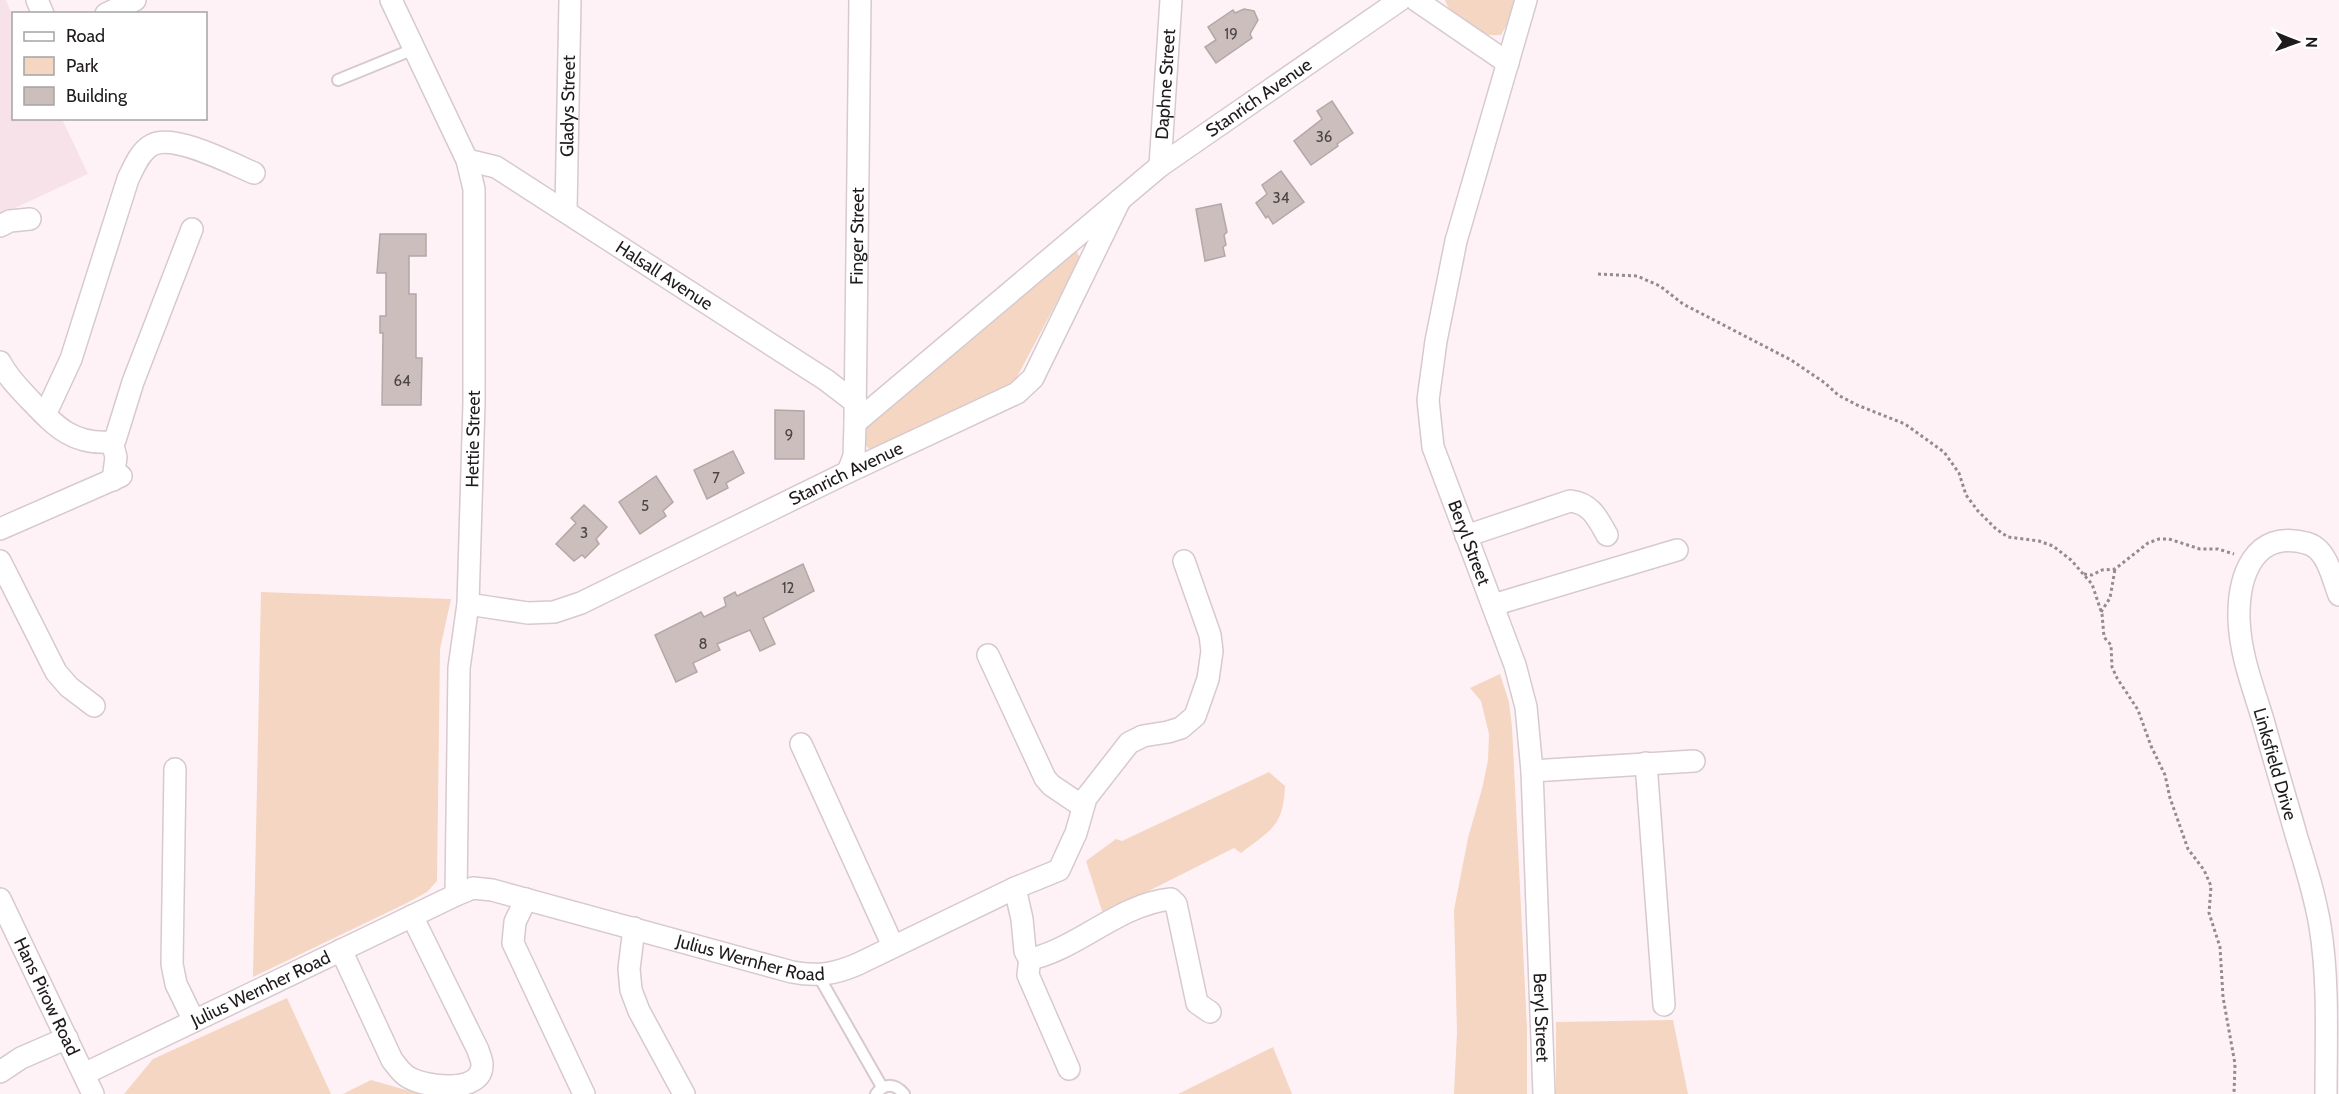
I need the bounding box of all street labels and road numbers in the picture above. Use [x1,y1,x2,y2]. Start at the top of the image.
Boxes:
street label: Daphne Street [1151,28,1180,140]
street label: Stanrich Avenue [1202,53,1316,142]
street label: Gladys Street [556,55,580,157]
street label: Finger Street [846,187,869,285]
street label: Halsall Avenue [612,236,717,315]
street label: Hettie Street [461,390,485,488]
street label: Stanrich Avenue [785,437,906,510]
street label: Beryl Street [1443,497,1495,588]
street label: Linksfield Drive [2248,705,2302,823]
street label: Julius Wernher Road [673,930,825,985]
street label: Hans Pirow Road [9,934,84,1059]
street label: Julius Wernher Road [186,946,334,1032]
street label: Beryl Street [1529,972,1554,1063]

